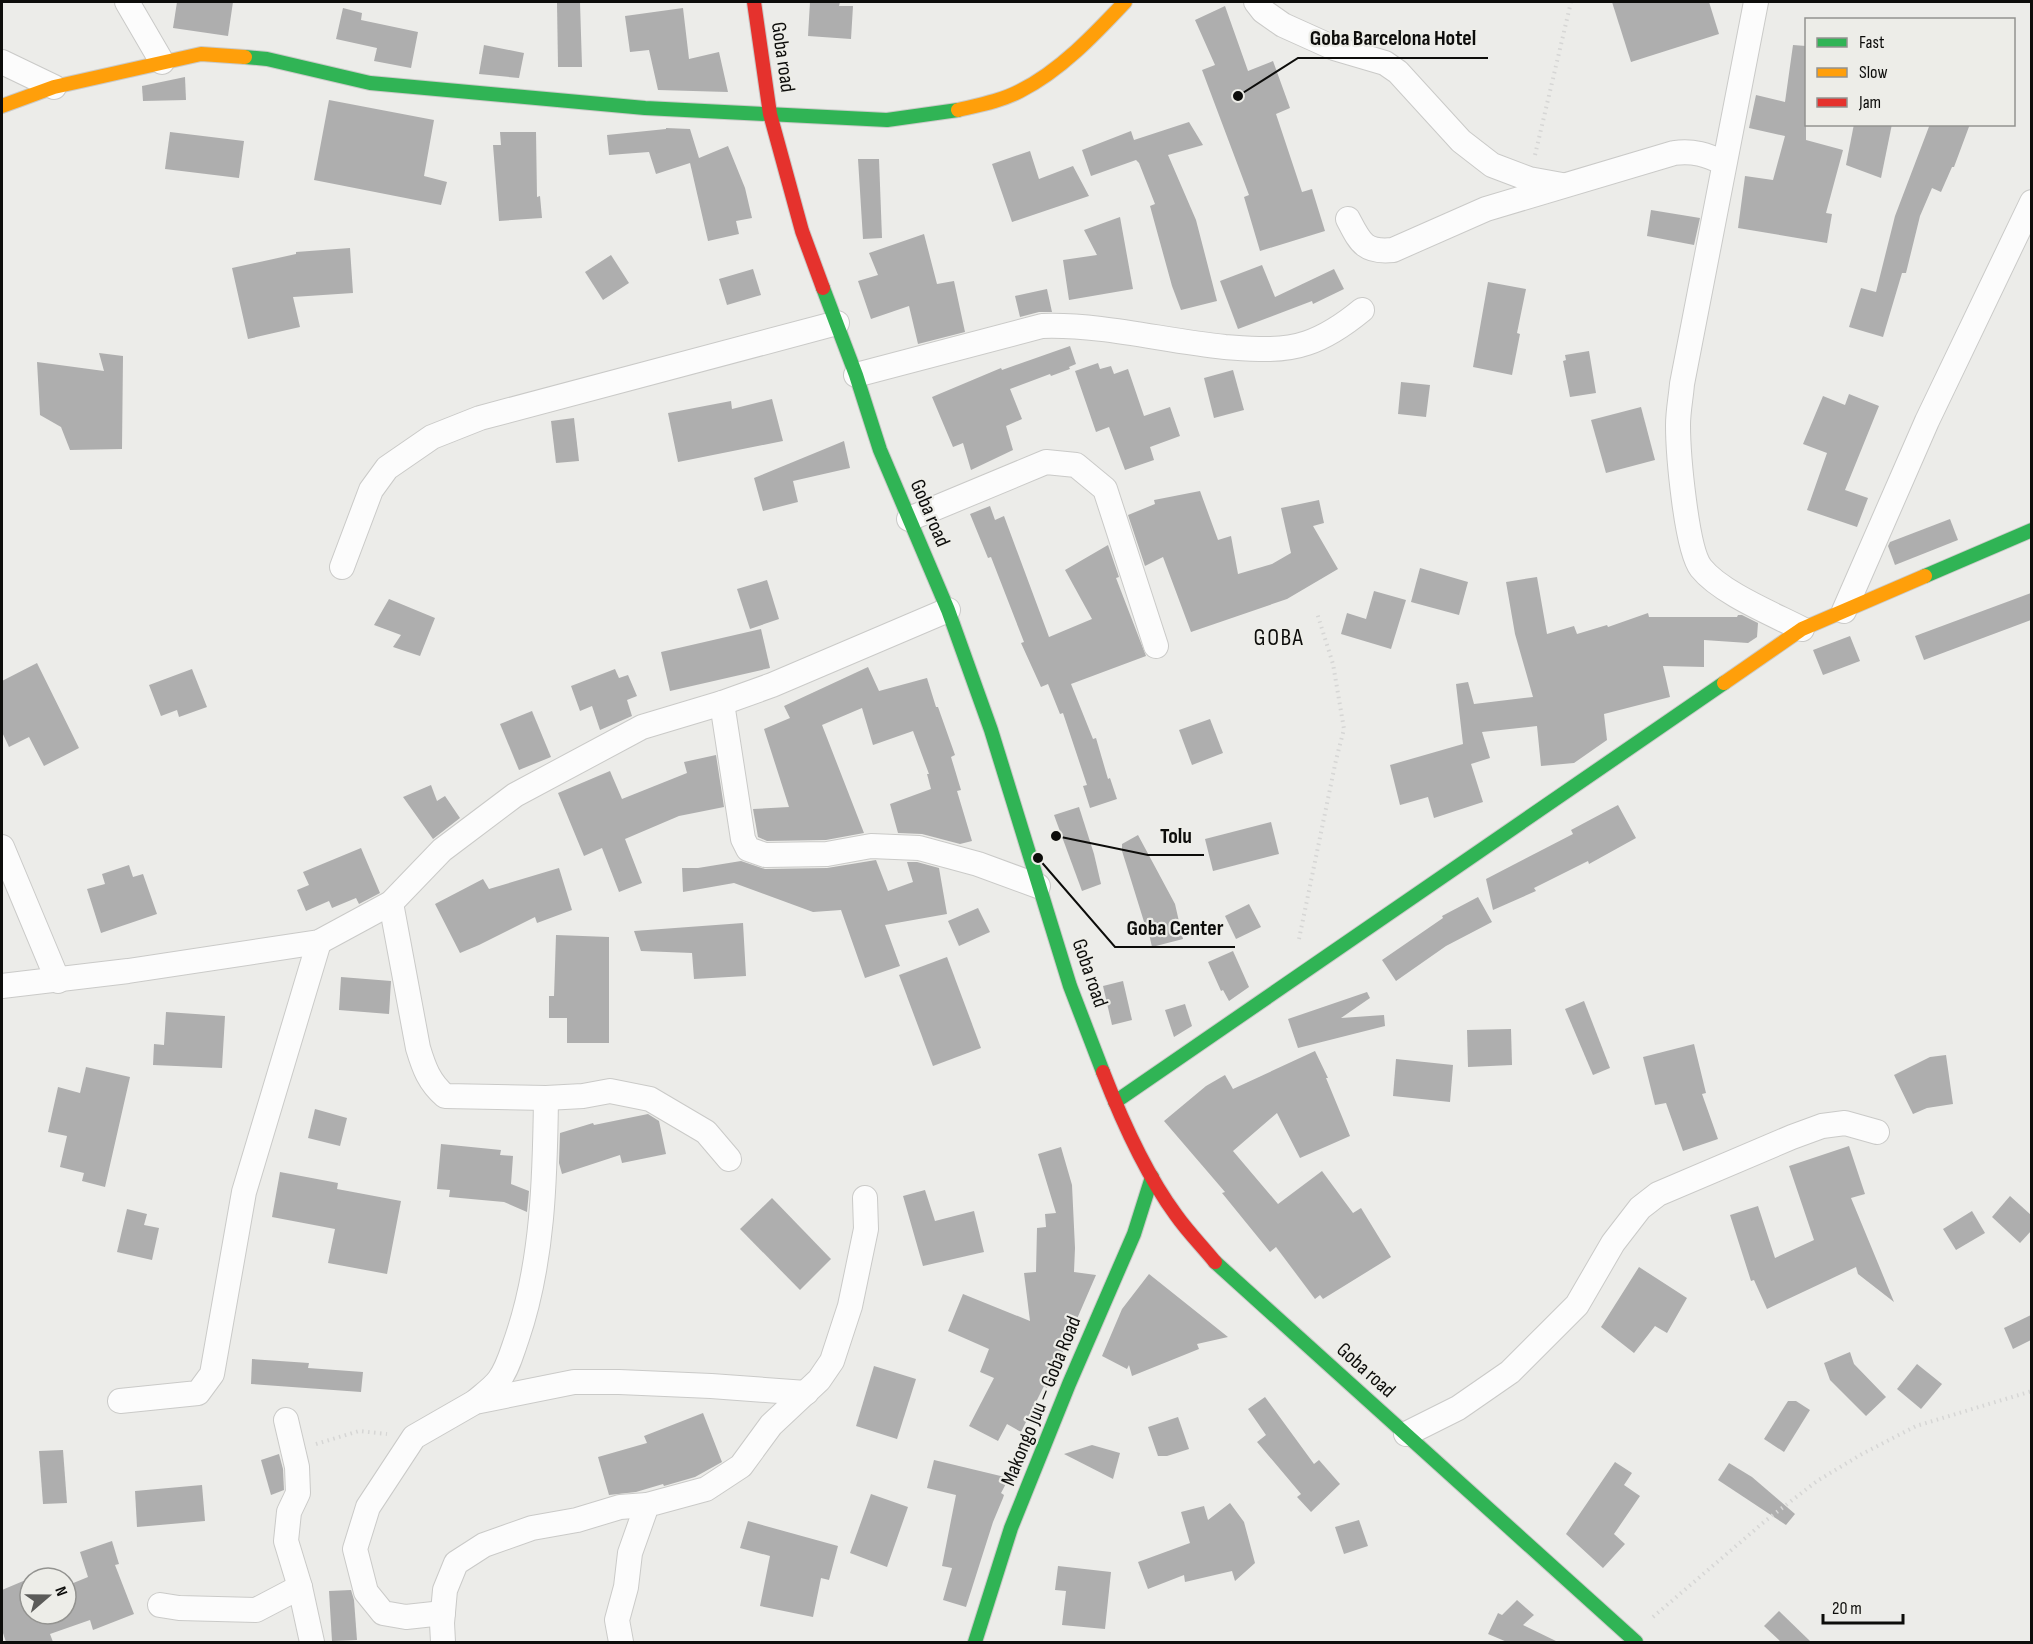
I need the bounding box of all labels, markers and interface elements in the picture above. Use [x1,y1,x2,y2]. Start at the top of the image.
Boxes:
callout: Goba Barcelona Hotel [1298,18,1488,58]
legend [1805,18,2015,126]
street label: Goba road [766,20,800,94]
text: Goba Barcelona Hotel [1310,25,1476,52]
text: Fast [1859,32,1885,53]
text: Slow [1859,62,1888,83]
text: Jam [1858,92,1881,113]
street label: Goba road [905,476,955,550]
district label: GOBA [1254,623,1304,652]
callout: Tolu [1148,815,1204,855]
text: Tolu [1160,823,1192,850]
callout: Goba Center [1115,907,1235,947]
text: Goba Center [1127,915,1224,942]
street label: Goba road [1067,936,1113,1010]
street label: Makongo Juu – Goba Road [996,1312,1086,1490]
street label: Goba road [1331,1337,1401,1403]
north arrow [18,1566,78,1626]
text: N [50,1584,71,1599]
scale bar [1823,1587,1902,1625]
text: 20 m [1832,1598,1862,1619]

